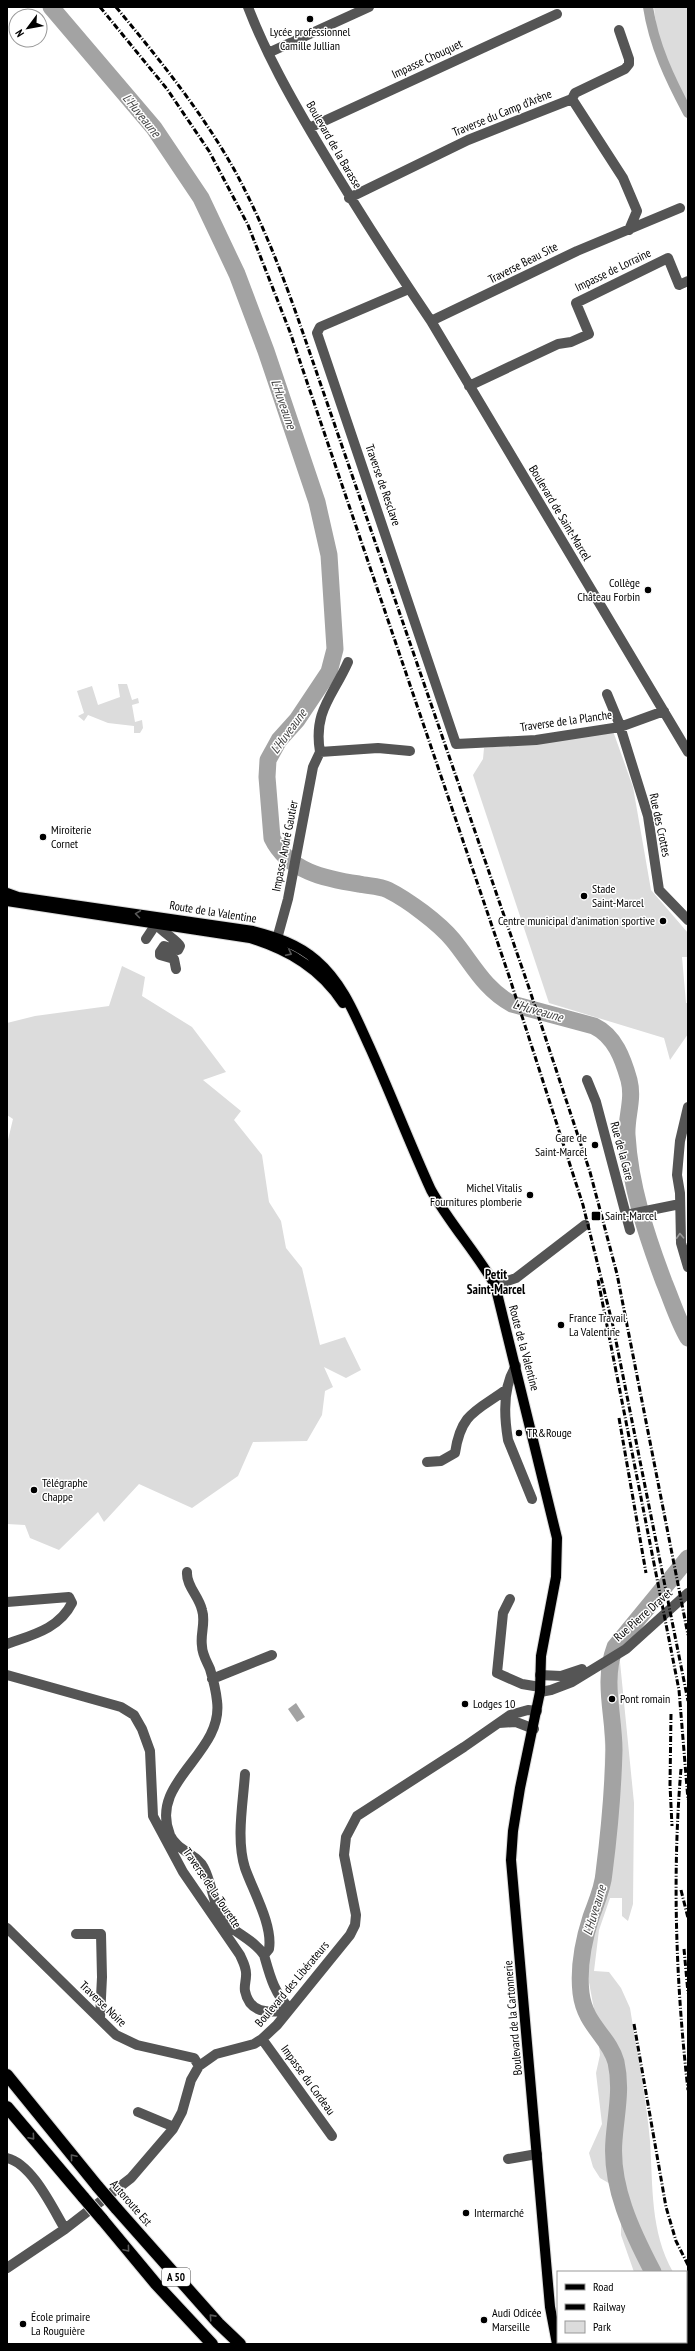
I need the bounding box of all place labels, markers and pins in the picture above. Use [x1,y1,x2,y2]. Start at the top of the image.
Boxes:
marker: Lycée professionnel Camille Jullian [305,14,315,24]
place label: Lycée professionnel Camille Jullian [270,24,351,53]
place label: Collège Château Forbin [577,575,640,604]
marker: Collège Château Forbin [643,585,653,595]
place label: Miroiterie Cornet [51,822,91,851]
marker: Miroiterie Cornet [38,832,48,842]
place label: Stade Saint-Marcel [592,881,644,910]
marker: Stade Saint-Marcel [579,891,589,901]
place label: Centre municipal d'animation sportive [498,913,655,928]
marker: Centre municipal d'animation sportive [658,916,668,926]
place label: Gare de Saint-Marcel [535,1130,587,1159]
marker: Gare de Saint-Marcel [590,1140,600,1150]
place label: Michel Vitalis Fournitures plomberie [430,1180,522,1209]
marker: Michel Vitalis Fournitures plomberie [525,1190,535,1200]
place label: Saint-Marcel [605,1208,657,1223]
marker: Saint-Marcel [590,1210,602,1222]
place label: France Travail La Valentine [569,1310,626,1339]
marker: France Travail La Valentine [556,1320,566,1330]
place label: TR&Rouge [527,1425,572,1440]
marker: TR&Rouge [514,1428,524,1438]
place label: Télégraphe Chappe [42,1475,88,1504]
marker: Télégraphe Chappe [29,1485,39,1495]
place label: Pont romain [620,1691,670,1706]
marker: Pont romain [607,1694,617,1704]
place label: Lodges 10 [473,1696,515,1711]
marker: Lodges 10 [460,1699,470,1709]
place label: Intermarché [474,2205,524,2220]
marker: Intermarché [461,2208,471,2218]
place label: Audi Odicée Marseille [492,2305,542,2334]
place label: École primaire La Rouguière [31,2309,90,2338]
marker: Audi Odicée Marseille [479,2315,489,2325]
marker: École primaire La Rouguière [18,2319,28,2329]

